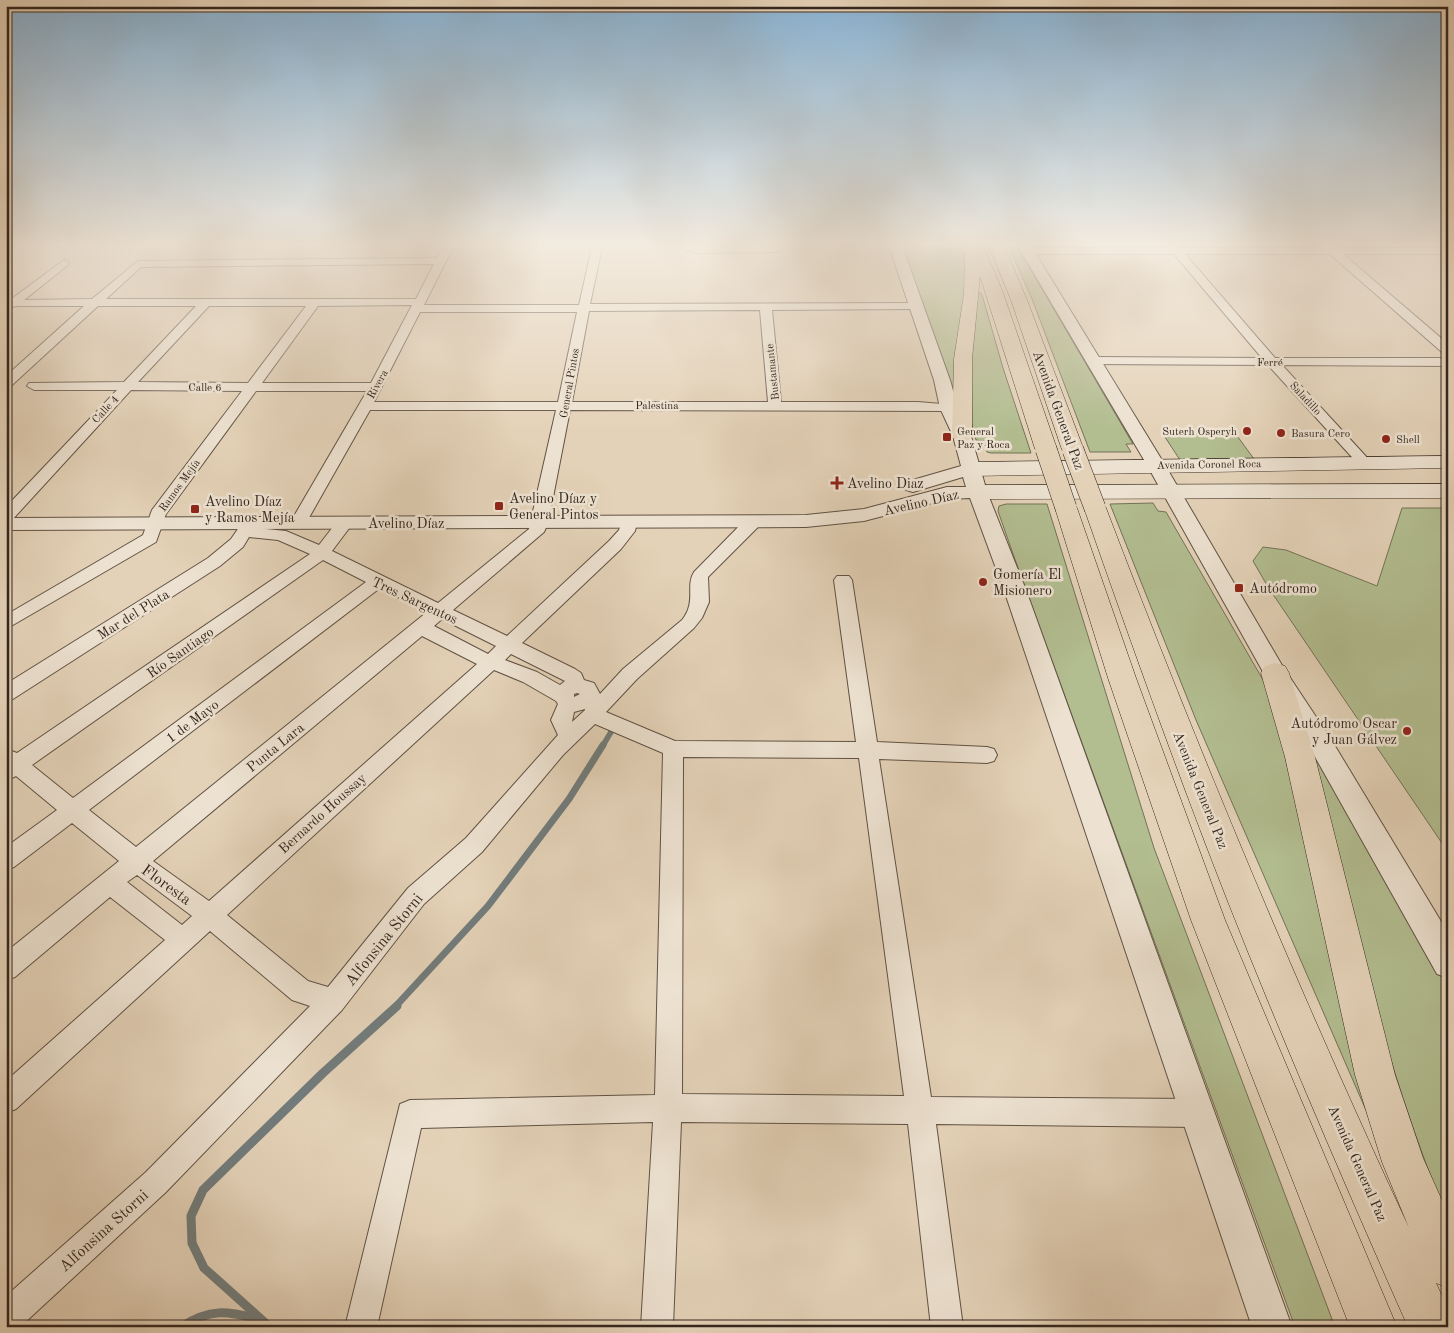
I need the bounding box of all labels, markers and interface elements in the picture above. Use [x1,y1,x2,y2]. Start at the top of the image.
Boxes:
street label: Bustamante [765,343,782,401]
street label: General Pintos [559,347,582,419]
street label: Avenida General Paz [1030,349,1086,472]
street label: Ferré [1257,358,1283,369]
street label: Rivera [366,368,391,401]
street label: Saladillo [1287,380,1323,418]
street label: Calle 6 [188,383,222,394]
street label: Calle 4 [91,394,121,426]
street label: Palestina [635,401,679,412]
marker: Suterh Osperyh [1241,425,1253,437]
place label: General Paz y Roca [957,427,1010,451]
place label: Suterh Osperyh [1162,427,1237,438]
marker: Basura Cero [1275,427,1287,439]
place label: Basura Cero [1291,429,1350,440]
marker: General Paz y Roca [941,431,953,443]
marker: Shell [1380,433,1392,445]
place label: Shell [1396,435,1420,446]
street label: Ramos Mejía [158,457,203,514]
street label: Avenida Coronel Roca [1157,459,1262,472]
marker: Avelino Diaz [831,477,843,489]
place label: Avelino Diaz [847,477,924,491]
street label: Avelino Díaz [882,488,960,518]
place label: Avelino Díaz y General Pintos [509,492,599,522]
place label: Avelino Díaz y Ramos Mejía [205,495,295,525]
marker: Avelino Díaz y General Pintos [493,500,505,512]
marker: Avelino Díaz y Ramos Mejía [189,503,201,515]
street label: Avelino Díaz [368,517,444,531]
place label: Gomería El Misionero [993,568,1062,598]
street label: Tres Sargentos [369,575,460,627]
marker: Gomería El Misionero [977,576,989,588]
marker: Autódromo [1233,582,1245,594]
place label: Autódromo [1249,582,1317,596]
street label: Mar del Plata [95,587,172,642]
street label: Río Santiago [145,625,217,681]
street label: 1 de Mayo [164,698,222,746]
place label: Autódromo Oscar y Juan Gálvez [1290,717,1397,747]
street label: Punta Lara [244,720,307,775]
marker: Autódromo Oscar y Juan Gálvez [1401,725,1413,737]
street label: Avenida General Paz [1170,730,1230,851]
street label: Bernardo Houssay [276,771,369,856]
street label: Floresta [138,862,194,909]
street label: Alfonsina Storni [343,891,427,989]
street label: Avenida General Paz [1325,1103,1389,1224]
street label: Alfonsina Storni [57,1188,152,1275]

